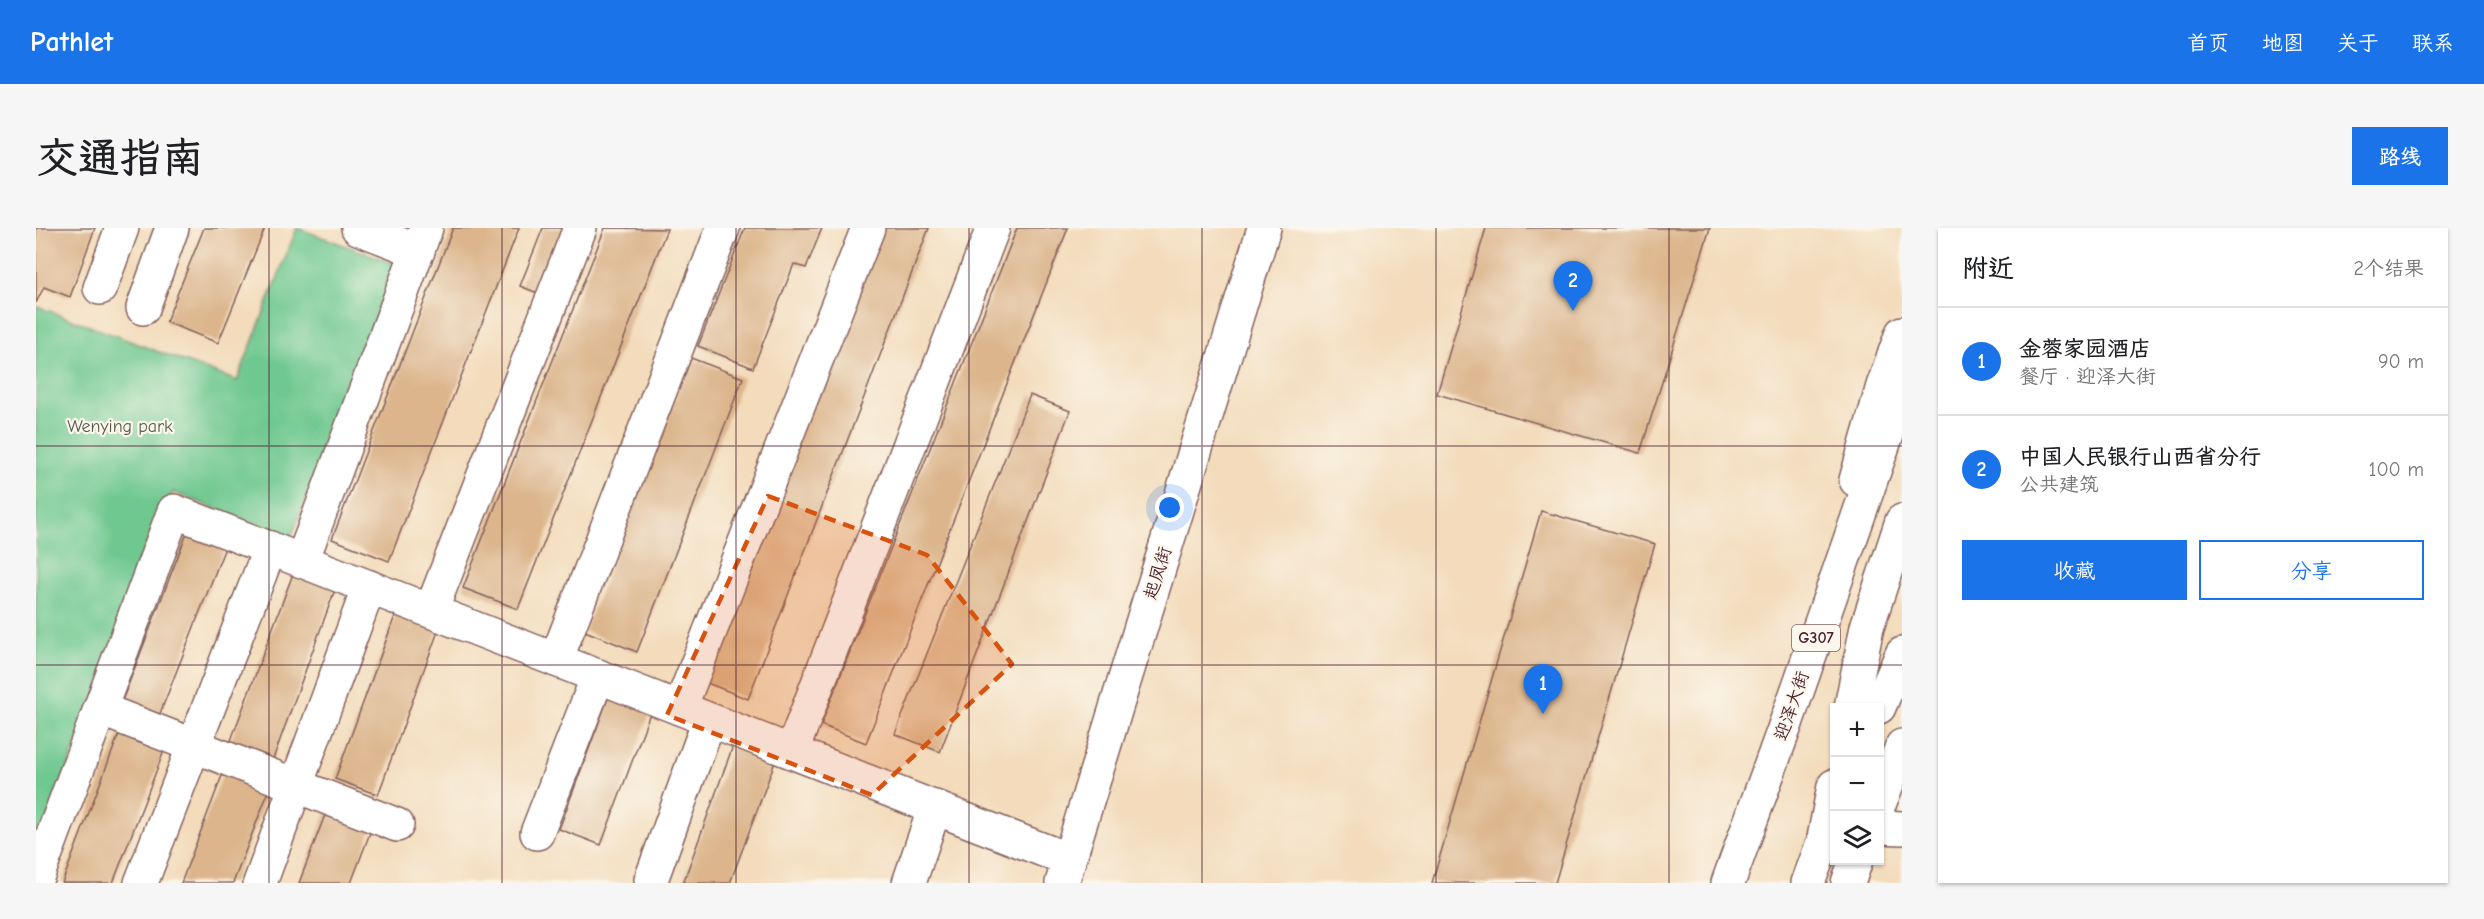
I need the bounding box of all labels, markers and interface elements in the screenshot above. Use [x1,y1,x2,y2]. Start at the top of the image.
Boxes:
text: Pathlet [30,26,113,58]
text: 首页 [2187,31,2229,55]
text: 地图 [2262,31,2304,55]
text: 关于 [2337,31,2379,55]
text: 联系 [2412,31,2454,55]
button: 路线 [2352,127,2448,185]
text: 交通指南 [36,134,204,183]
text: 附近 [1962,254,2014,284]
text: 2个结果 [2354,257,2424,280]
pin: 2 [1554,262,1592,311]
text: 金蓉家园酒店 [2019,336,2151,362]
text: 1 [1978,350,1985,373]
text: 90 m [2378,350,2424,373]
text: 餐厅 · 迎泽大街 [2019,365,2156,388]
park label: Wenying park [67,416,173,437]
text: 中国人民银行山西省分行 [2019,444,2261,470]
text: 2 [1977,458,1986,481]
text: 100 m [2369,458,2424,481]
text: 公共建筑 [2019,473,2099,496]
your location [1155,493,1184,522]
button: 收藏 [1962,540,2187,600]
button: 分享 [2199,540,2424,600]
street label: 起凤街 [1140,544,1176,602]
road number: G307 [1792,625,1840,651]
pin: 1 [1524,664,1562,714]
street label: 迎泽大街 [1770,669,1814,743]
map controls [1830,703,1884,865]
button: + [1830,703,1884,757]
button: − [1830,757,1884,811]
button: layers [1830,811,1884,865]

